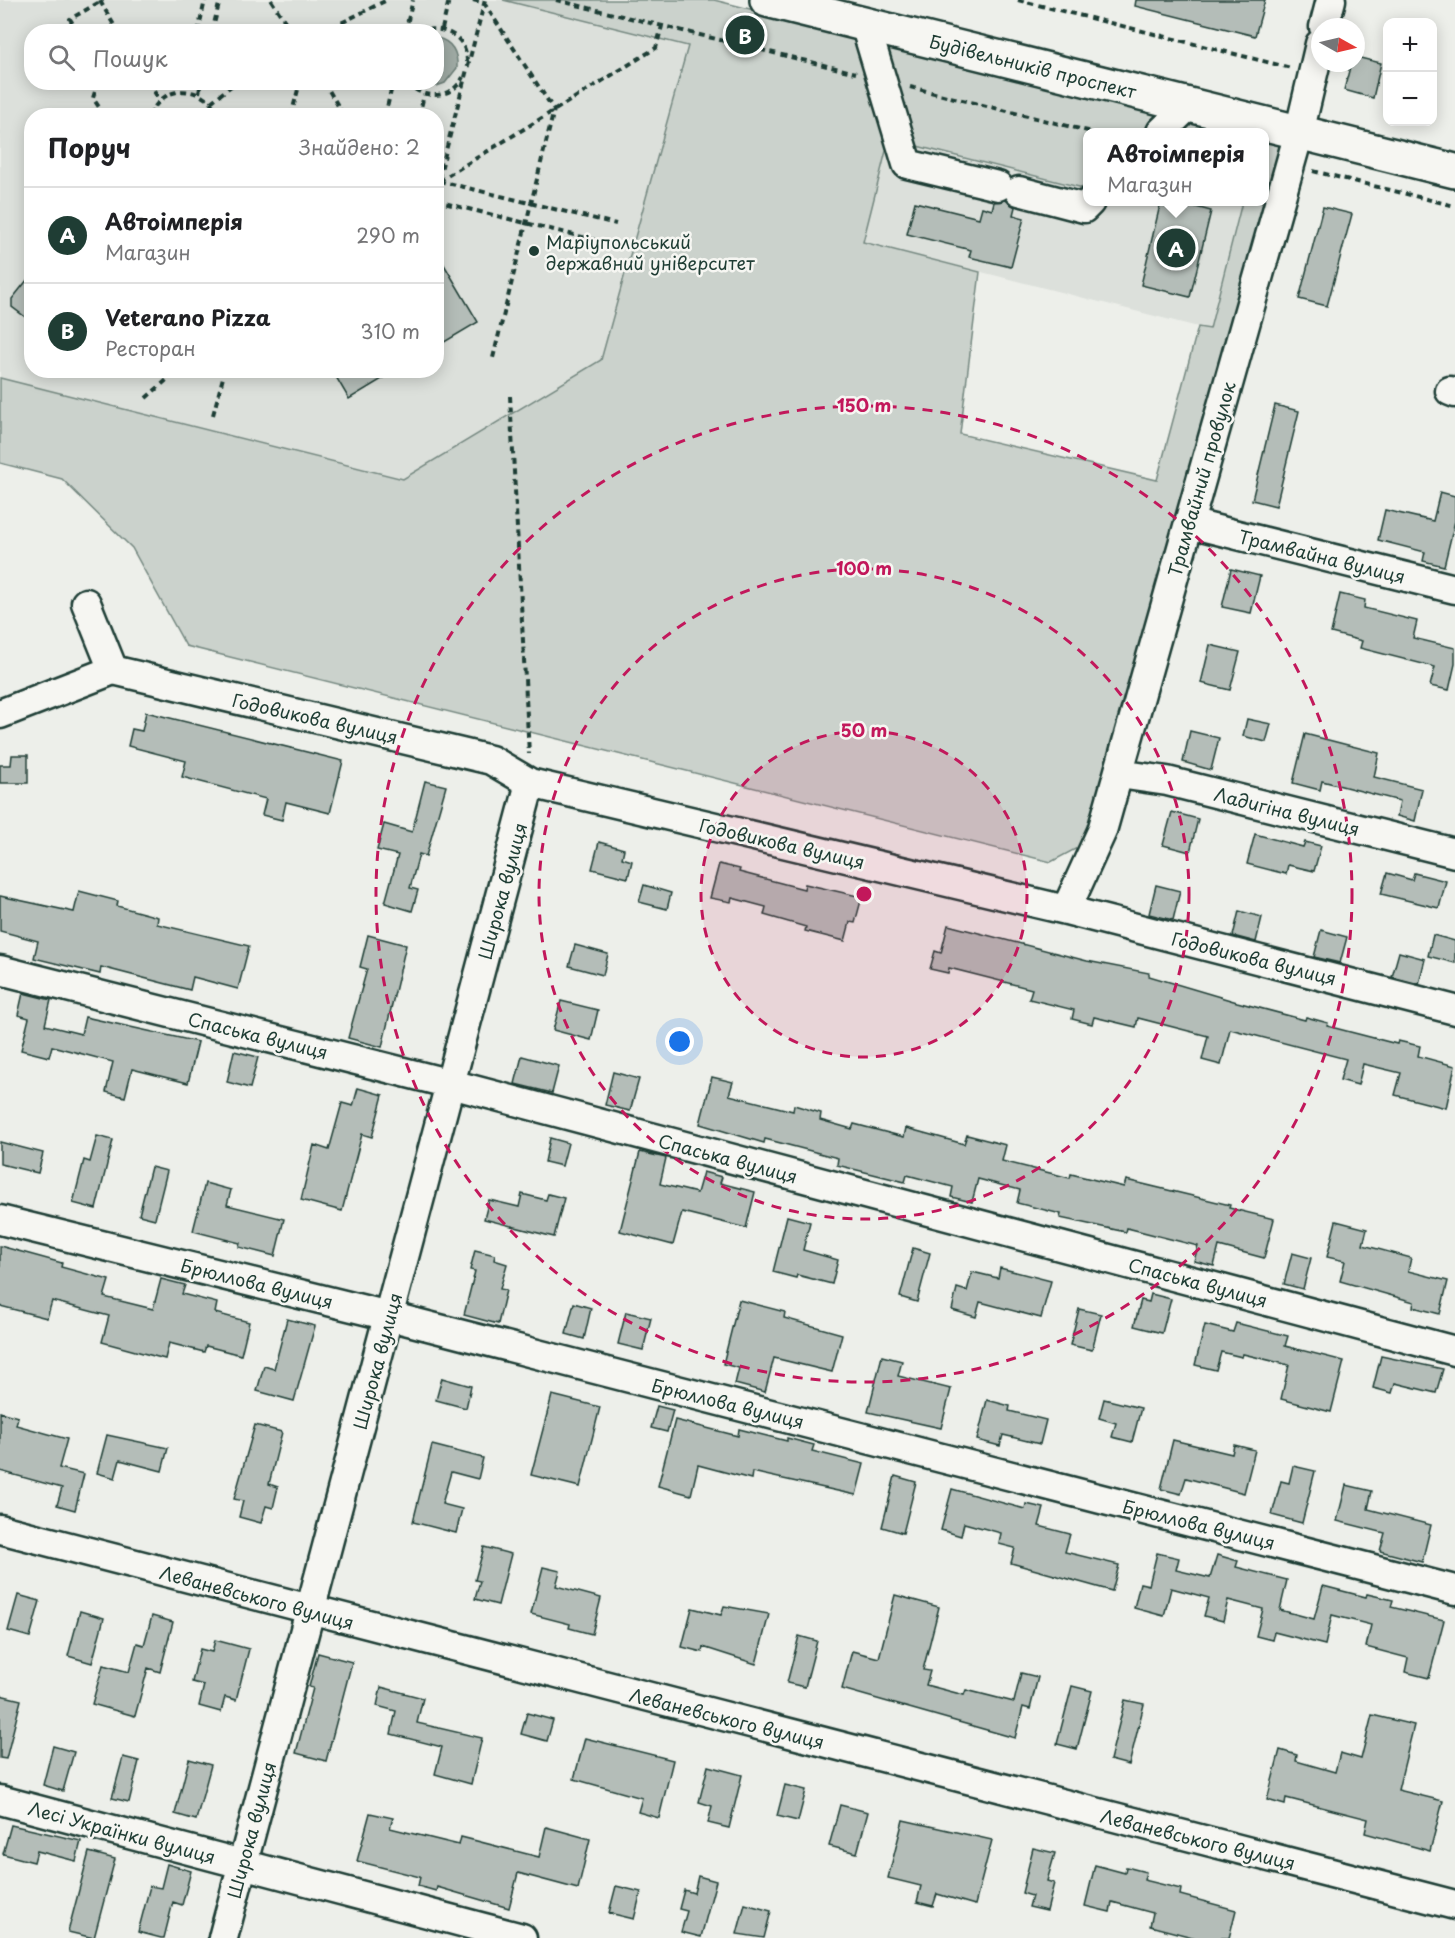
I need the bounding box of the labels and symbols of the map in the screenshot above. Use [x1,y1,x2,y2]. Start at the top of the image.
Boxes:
pin: B [726,12,764,57]
north arrow [1311,18,1365,72]
street label: Будівельників проспект [927,27,1140,105]
pin: A [1156,226,1196,270]
place label: Маріупольський державний університет [546,228,755,276]
marker: Маріупольський державний університет [527,244,541,258]
street label: Трамвайний провулок [1160,378,1242,580]
text: 150 m [837,391,891,418]
street label: Трамвайна вулиця [1236,522,1408,590]
text: 100 m [836,554,892,581]
street label: Годовикова вулиця [230,686,400,750]
text: 50 m [841,716,887,743]
street label: Ладигіна вулиця [1211,780,1363,842]
street label: Годовикова вулиця [697,811,867,875]
street label: Широка вулиця [471,820,533,962]
centre of rings [854,884,874,904]
street label: Годовикова вулиця [1169,924,1339,992]
street label: Спаська вулиця [185,1005,331,1065]
your location [665,1027,694,1056]
street label: Спаська вулиця [655,1126,801,1190]
street label: Спаська вулиця [1125,1250,1271,1314]
street label: Брюллова вулиця [178,1251,336,1315]
street label: Широка вулиця [346,1290,408,1432]
street label: Брюллова вулиця [649,1371,807,1435]
street label: Брюллова вулиця [1120,1492,1278,1556]
street label: Леваневського вулиця [157,1558,357,1636]
street label: Леваневського вулиця [627,1681,827,1755]
street label: Широка вулиця [220,1759,282,1901]
street label: Лесі Українки вулиця [25,1794,219,1870]
street label: Леваневського вулиця [1098,1802,1298,1876]

